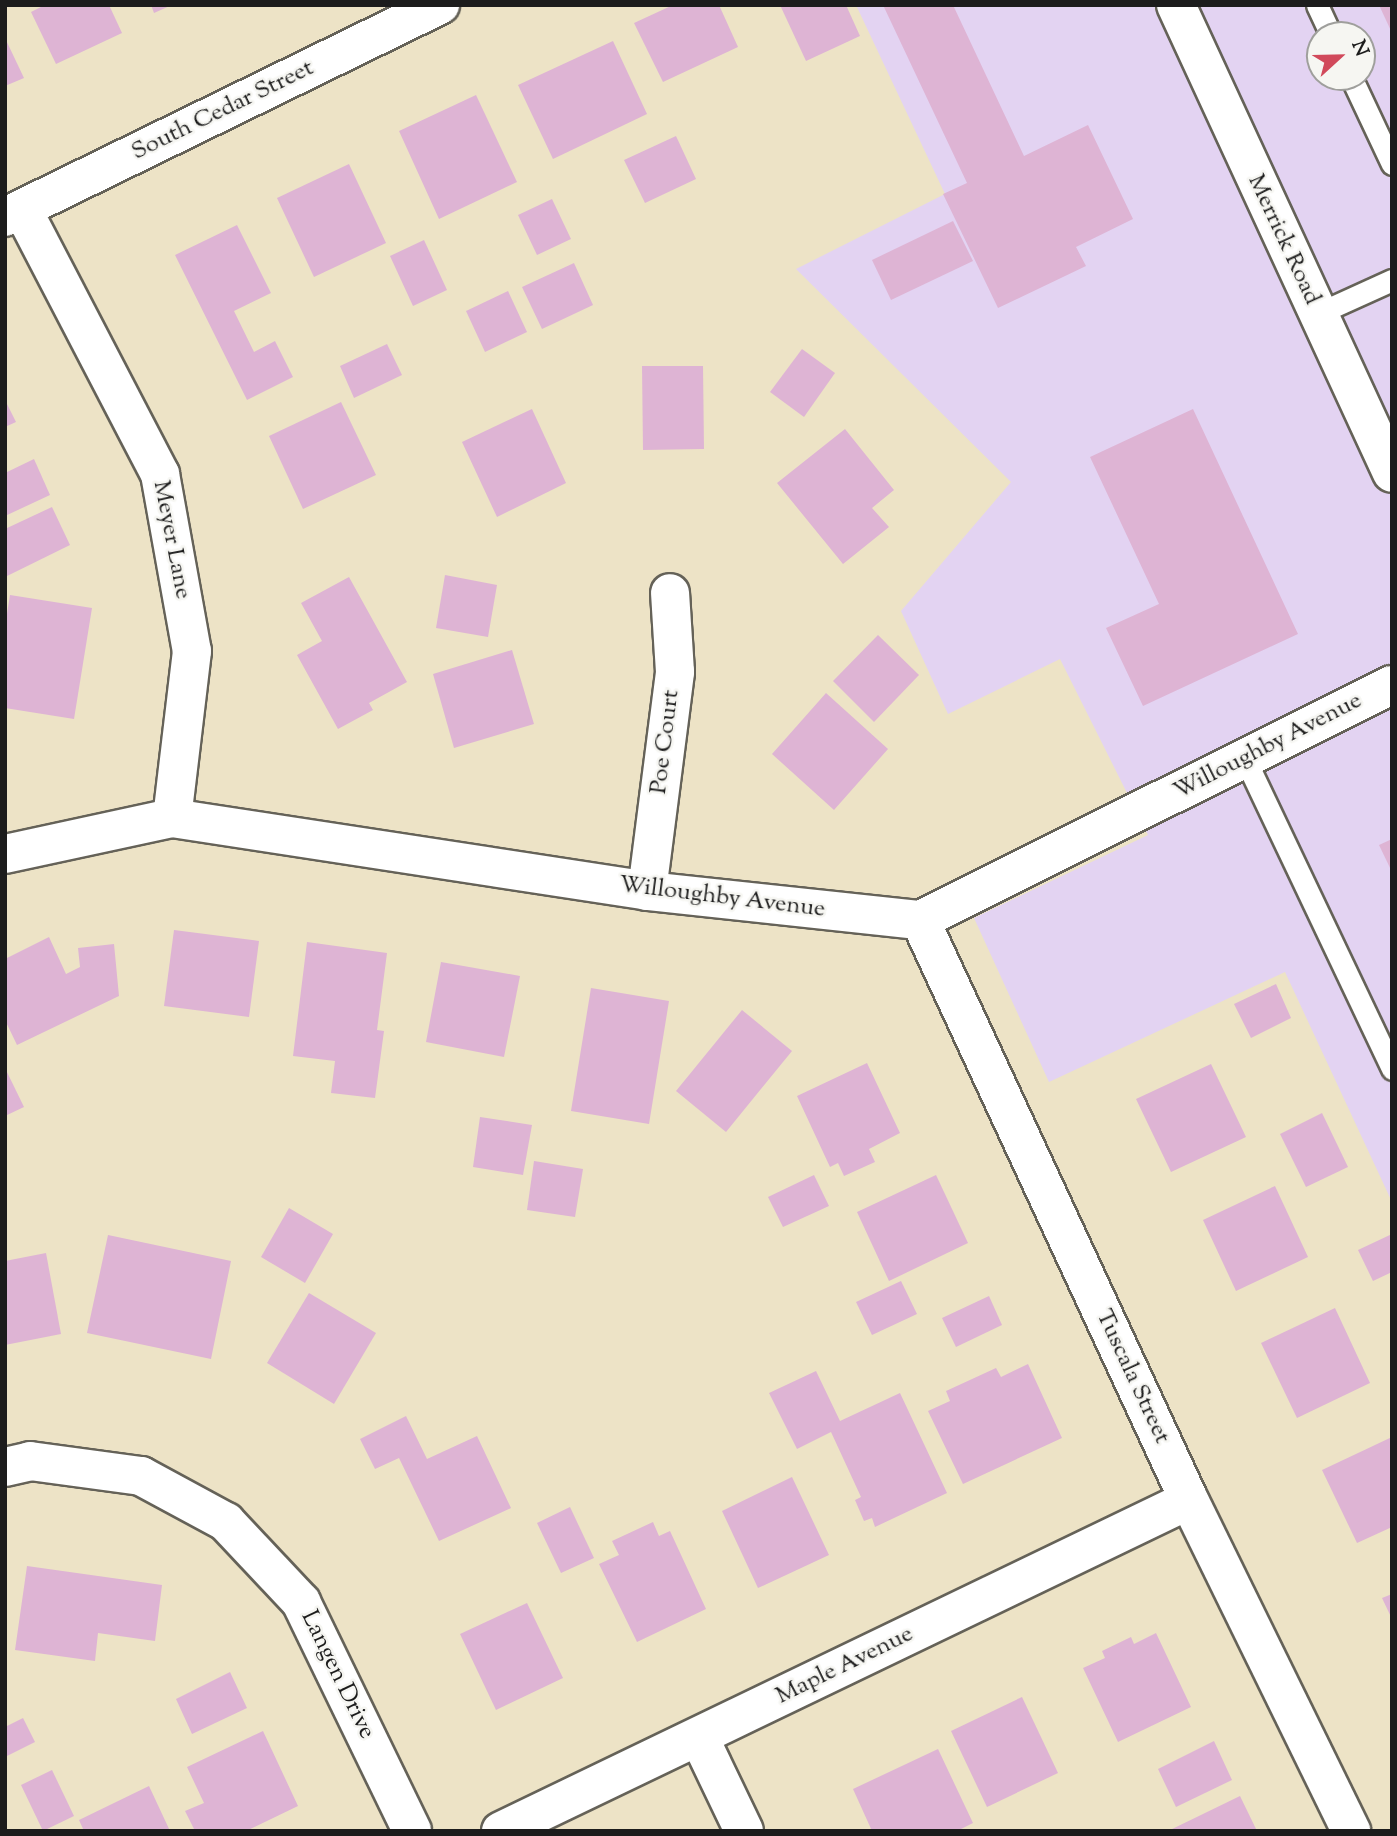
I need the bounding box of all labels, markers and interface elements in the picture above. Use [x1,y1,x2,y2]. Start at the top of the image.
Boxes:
north arrow [1306,21,1376,91]
text: N [1344,37,1374,61]
street label: South Cedar Street [127,54,319,168]
street label: Merrick Road [1240,170,1326,310]
street label: Meyer Lane [145,478,197,602]
street label: Willoughby Avenue [1169,687,1367,807]
street label: Poe Court [645,688,687,796]
street label: Willoughby Avenue [617,871,827,925]
street label: Tuscala Street [1088,1305,1176,1449]
street label: Langen Drive [294,1606,380,1744]
street label: Maple Avenue [772,1620,918,1712]

